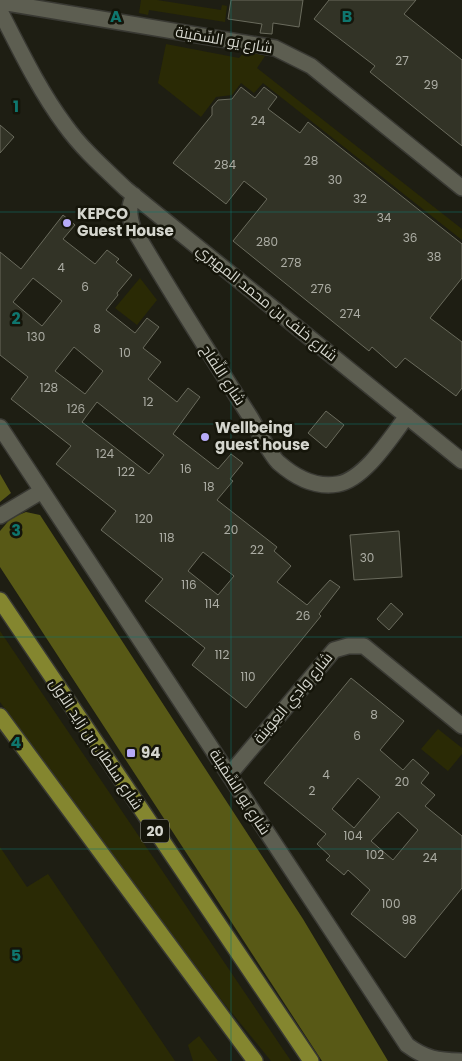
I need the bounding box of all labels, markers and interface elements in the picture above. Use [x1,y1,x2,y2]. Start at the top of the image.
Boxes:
text: A [110,5,122,28]
text: B [342,5,352,28]
street label: شارع يَو السِّمَينة [174,21,274,59]
house number: 27 [395,52,409,69]
house number: 29 [424,76,438,93]
text: 1 [13,95,19,118]
house number: 24 [251,112,266,129]
house number: 28 [304,152,318,169]
house number: 284 [214,156,236,173]
house number: 30 [328,171,342,188]
house number: 32 [353,190,367,207]
place label: KEPCO Guest House [77,203,174,241]
house number: 34 [377,209,392,226]
marker: KEPCO Guest House [61,217,73,229]
house number: 36 [403,229,417,246]
house number: 280 [256,233,278,250]
street label: شارع خلف بن محمد المهيري [191,239,342,368]
house number: 38 [427,248,441,265]
house number: 278 [280,254,302,271]
house number: 4 [57,259,65,276]
house number: 6 [81,278,89,295]
house number: 276 [310,280,332,297]
house number: 274 [339,305,361,322]
text: 2 [11,307,21,330]
house number: 8 [93,320,101,337]
house number: 130 [27,328,45,345]
street label: شارع اللِّفاح [195,340,251,410]
house number: 10 [119,344,131,361]
house number: 128 [40,379,58,396]
house number: 12 [143,393,153,410]
house number: 126 [67,400,85,417]
place label: Wellbeing guest house [215,417,310,455]
marker: Wellbeing guest house [199,431,211,443]
house number: 124 [96,445,115,462]
house number: 16 [180,460,192,477]
house number: 122 [117,463,135,480]
house number: 18 [203,478,215,495]
house number: 120 [135,510,153,527]
text: 3 [11,519,21,542]
house number: 20 [224,521,238,538]
house number: 118 [159,529,175,546]
house number: 22 [250,541,264,558]
house number: 30 [360,549,374,566]
house number: 116 [181,576,197,593]
house number: 114 [204,595,220,612]
house number: 26 [296,607,310,624]
house number: 112 [215,646,229,663]
street label: شارع وادِي العِوَينة [248,647,339,749]
house number: 110 [240,668,256,685]
street label: شارع سلطان بن زايد الأول [44,674,148,814]
house number: 8 [370,706,378,723]
house number: 6 [353,727,361,744]
text: 4 [11,731,22,754]
place label: 94 [141,742,160,763]
street label: شارع يَو السِّمَينة [204,745,276,839]
marker: 94 [125,747,137,759]
house number: 4 [322,766,330,783]
house number: 20 [395,773,409,790]
house number: 2 [309,782,316,799]
road number: 20 [141,819,169,842]
house number: 104 [344,827,363,844]
house number: 102 [366,846,384,863]
house number: 24 [423,849,438,866]
house number: 100 [382,895,400,912]
house number: 98 [401,911,417,928]
text: 5 [11,944,21,967]

